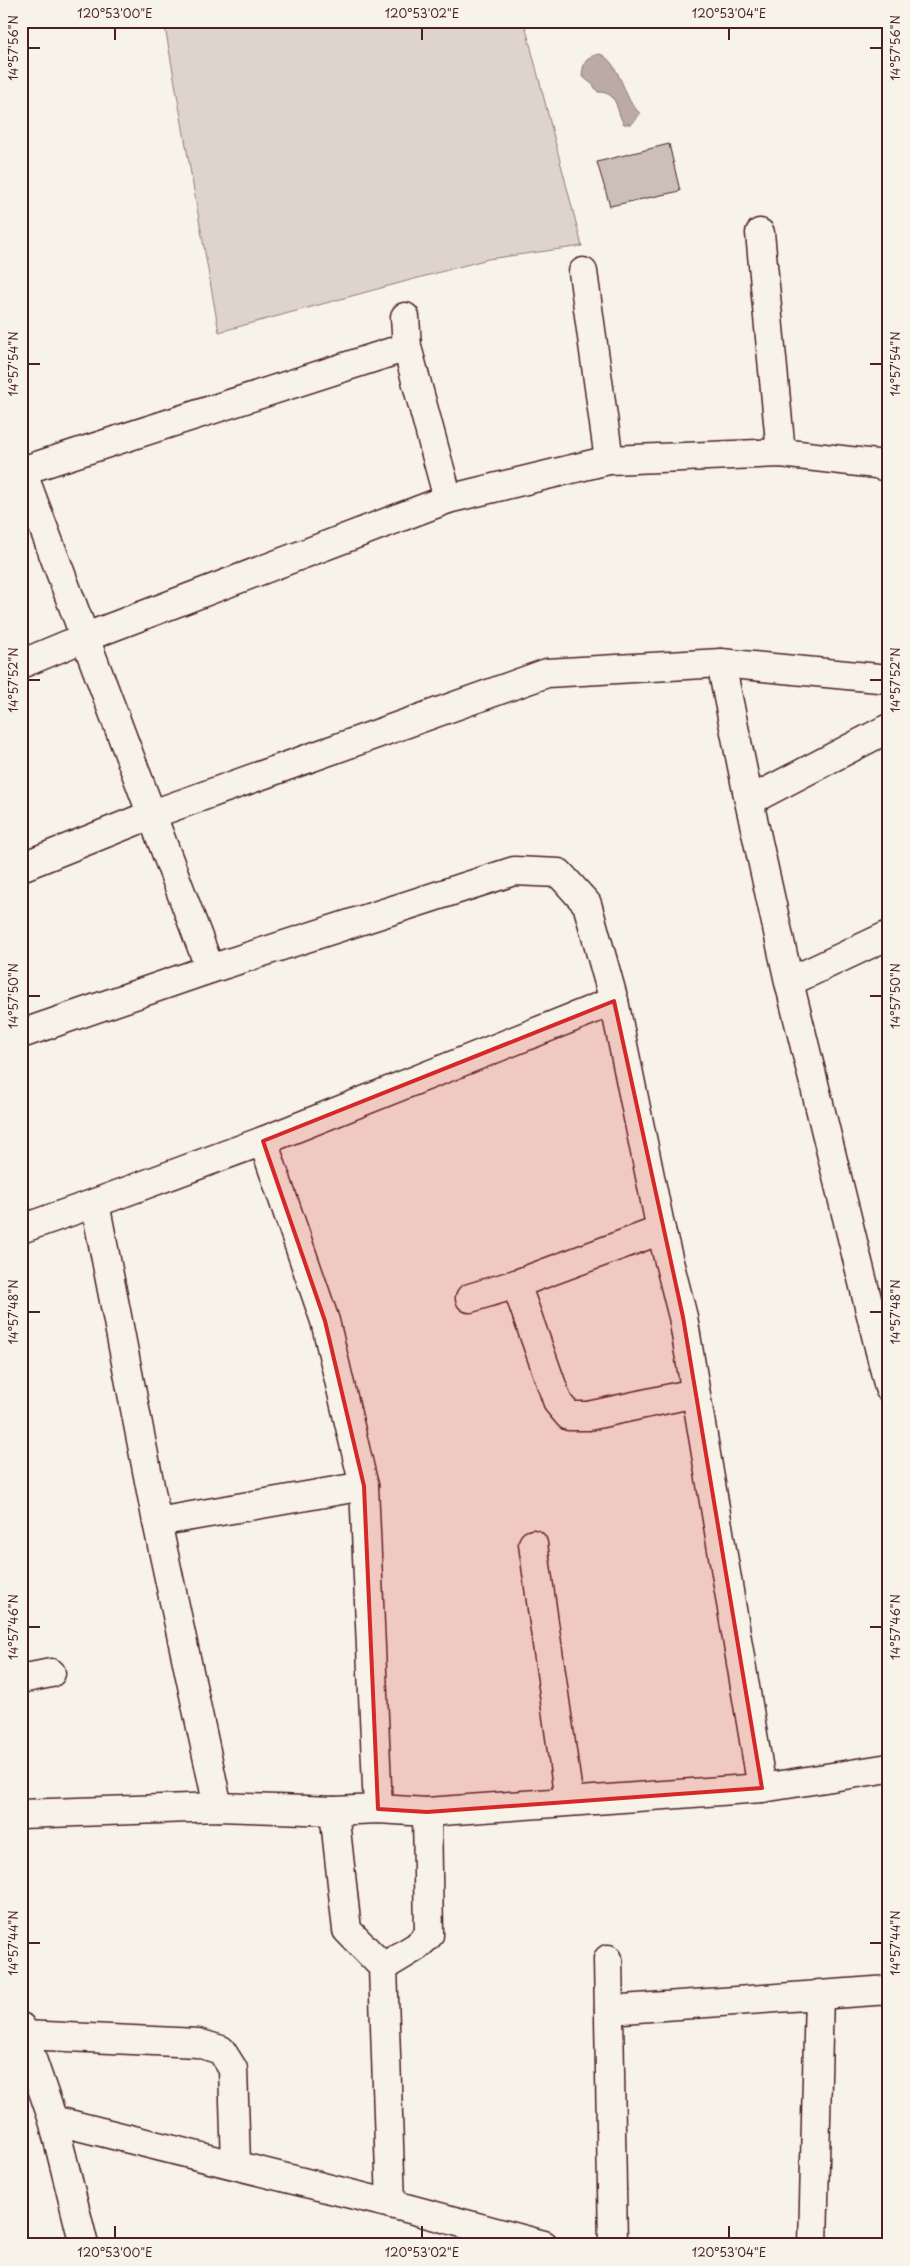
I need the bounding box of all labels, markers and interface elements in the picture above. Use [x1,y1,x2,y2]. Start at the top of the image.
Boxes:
text: 120°53'00"E [77,4,153,22]
text: 120°53'02"E [385,4,459,22]
text: 120°53'04"E [692,4,766,22]
text: 14°57'56"N [4,15,22,81]
text: 14°57'56"N [886,15,904,81]
text: 14°57'54"N [4,331,22,397]
text: 14°57'54"N [886,331,904,397]
text: 14°57'52"N [4,647,22,713]
text: 14°57'52"N [886,647,904,713]
text: 14°57'50"N [4,963,22,1029]
text: 14°57'50"N [886,963,904,1029]
text: 14°57'48"N [4,1279,22,1345]
text: 14°57'48"N [886,1279,904,1345]
text: 14°57'46"N [4,1594,22,1660]
text: 14°57'46"N [886,1594,904,1660]
text: 14°57'44"N [4,1910,22,1976]
text: 14°57'44"N [886,1910,904,1976]
text: 120°53'00"E [77,2243,153,2261]
text: 120°53'02"E [385,2243,459,2261]
text: 120°53'04"E [692,2243,766,2261]

